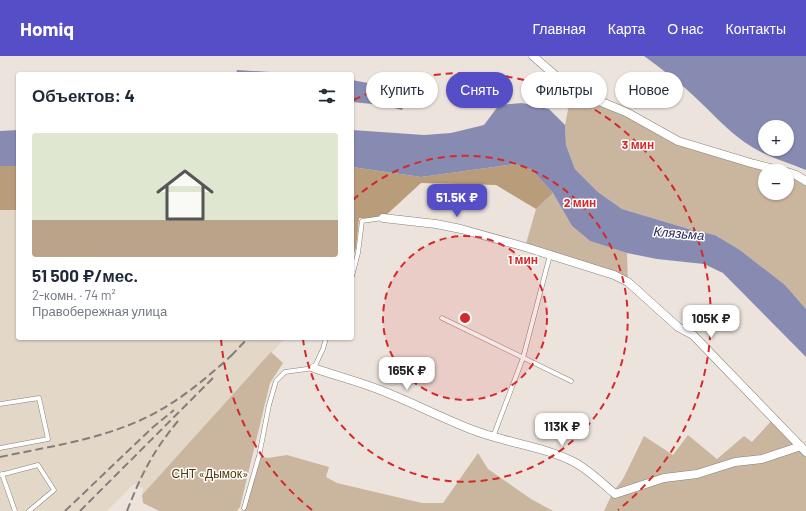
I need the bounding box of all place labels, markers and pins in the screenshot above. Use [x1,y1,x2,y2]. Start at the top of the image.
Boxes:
pin: 51.5K ₽ [420,184,494,218]
pin: 105K ₽ [678,305,744,339]
centre of rings [458,311,472,325]
pin: 165K ₽ [374,357,440,391]
pin: 113K ₽ [529,413,595,447]

